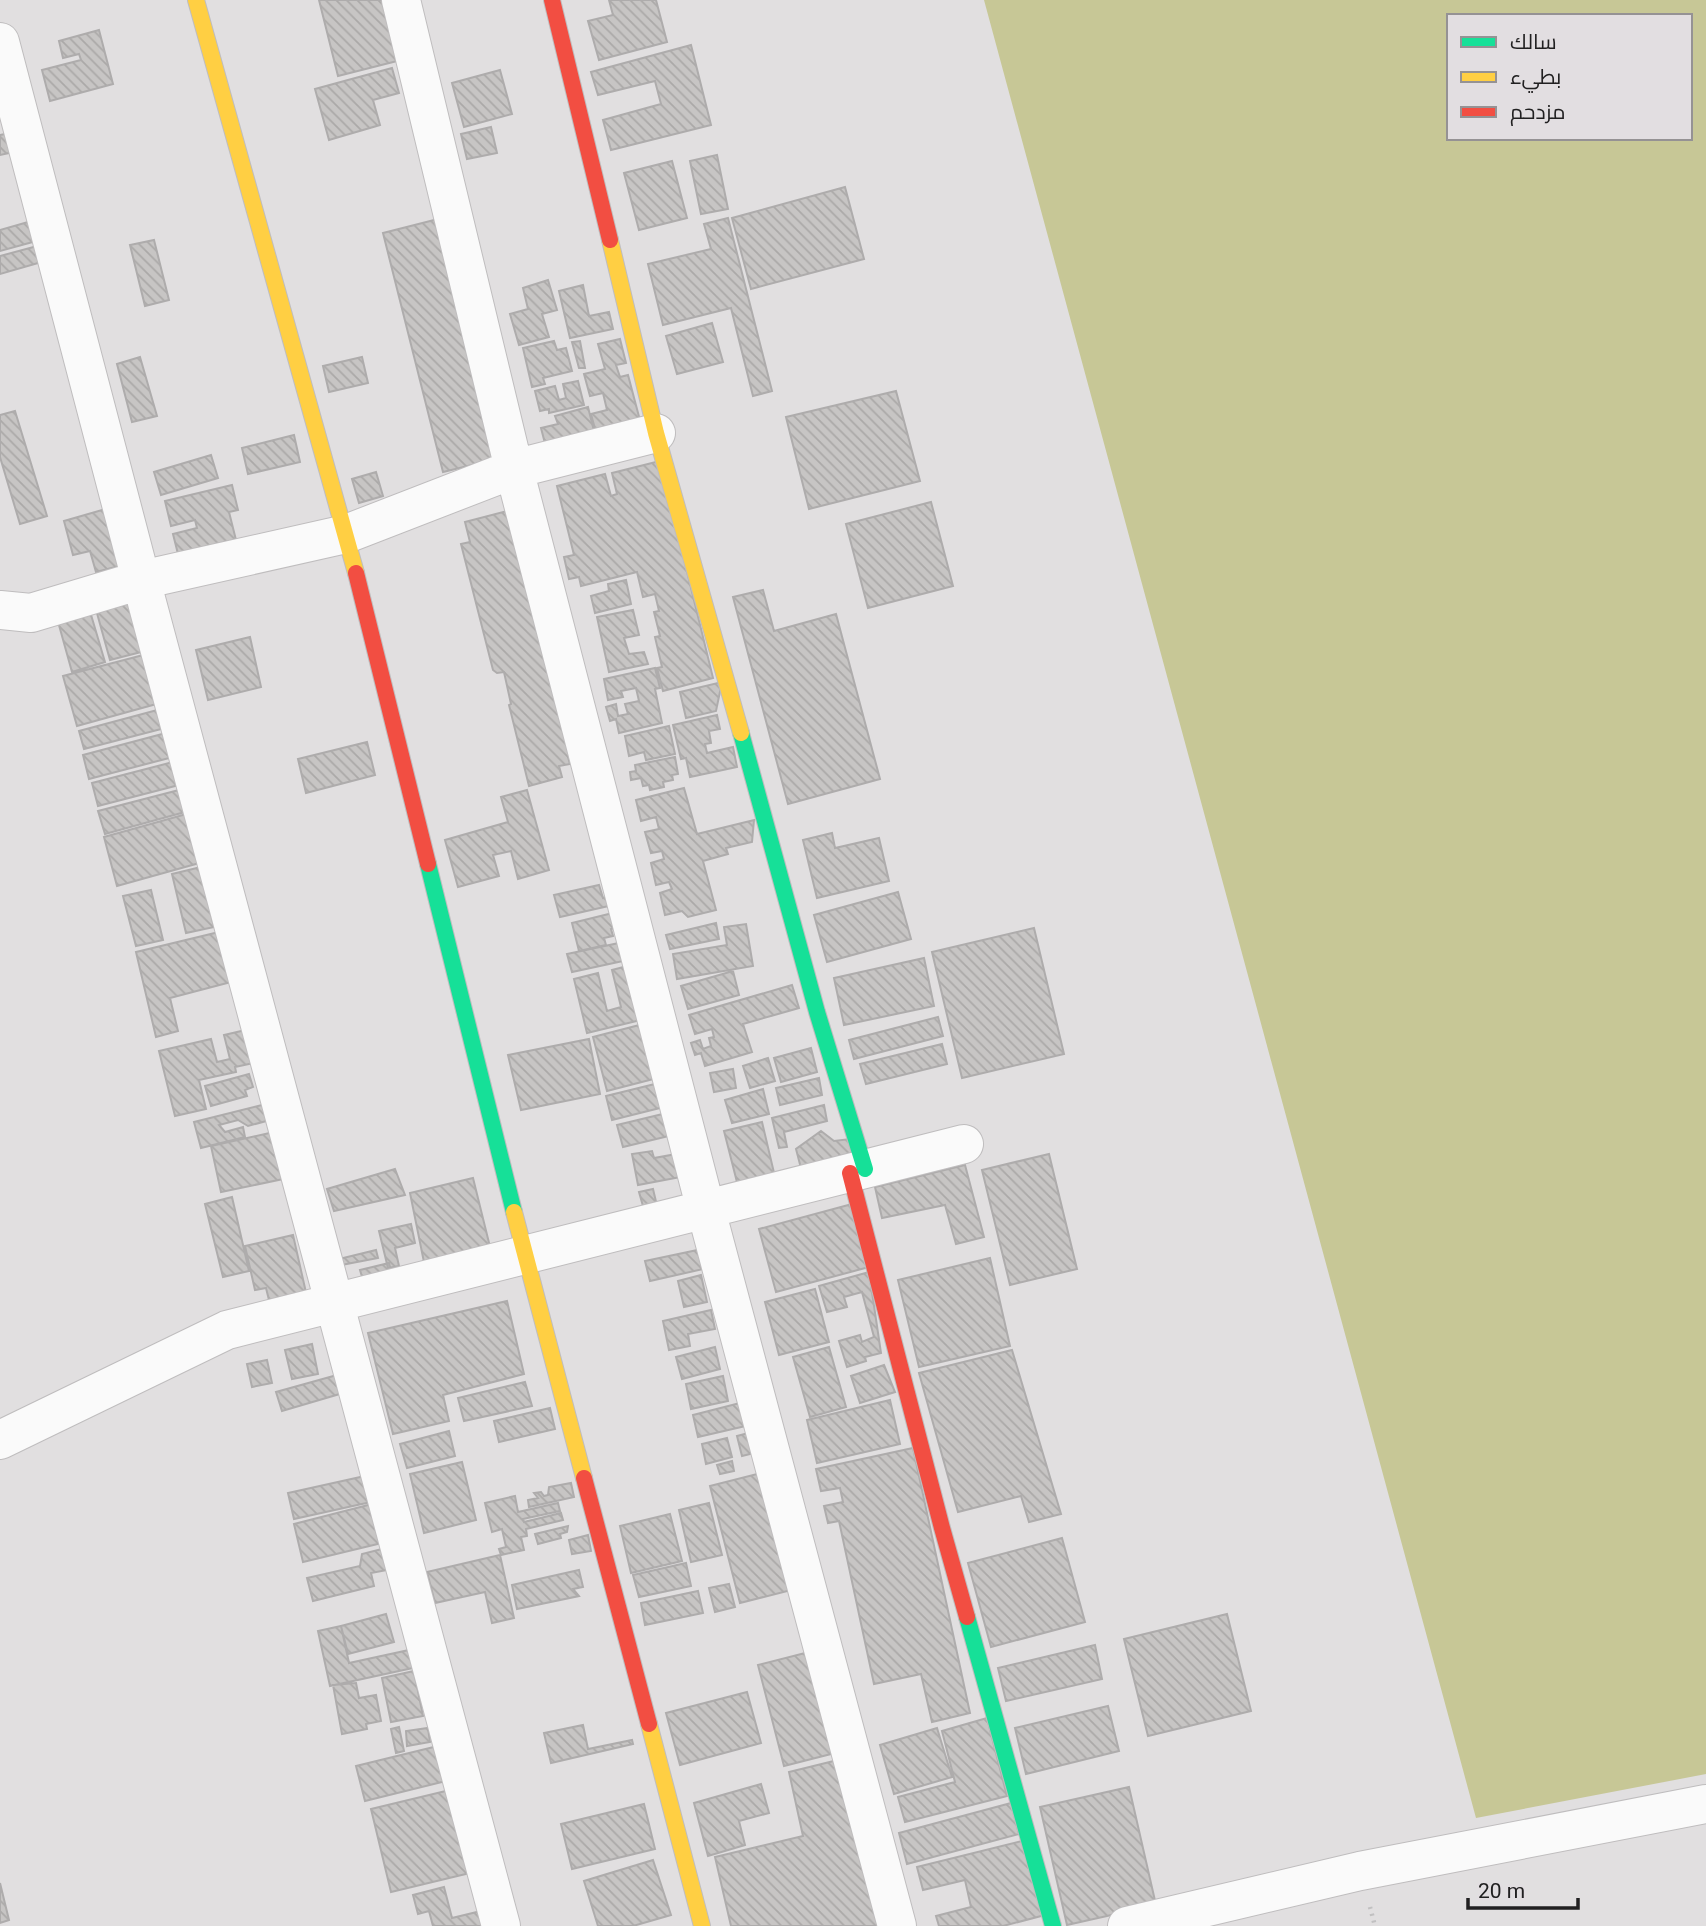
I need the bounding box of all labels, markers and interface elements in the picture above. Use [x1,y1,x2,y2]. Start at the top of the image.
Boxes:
legend [1447,14,1692,140]
text: سالك [1510,30,1557,54]
text: بطيء [1510,65,1561,93]
text: مزدحم [1510,100,1565,126]
scale bar [1468,1867,1578,1911]
text: 20 m [1478,1879,1525,1903]

